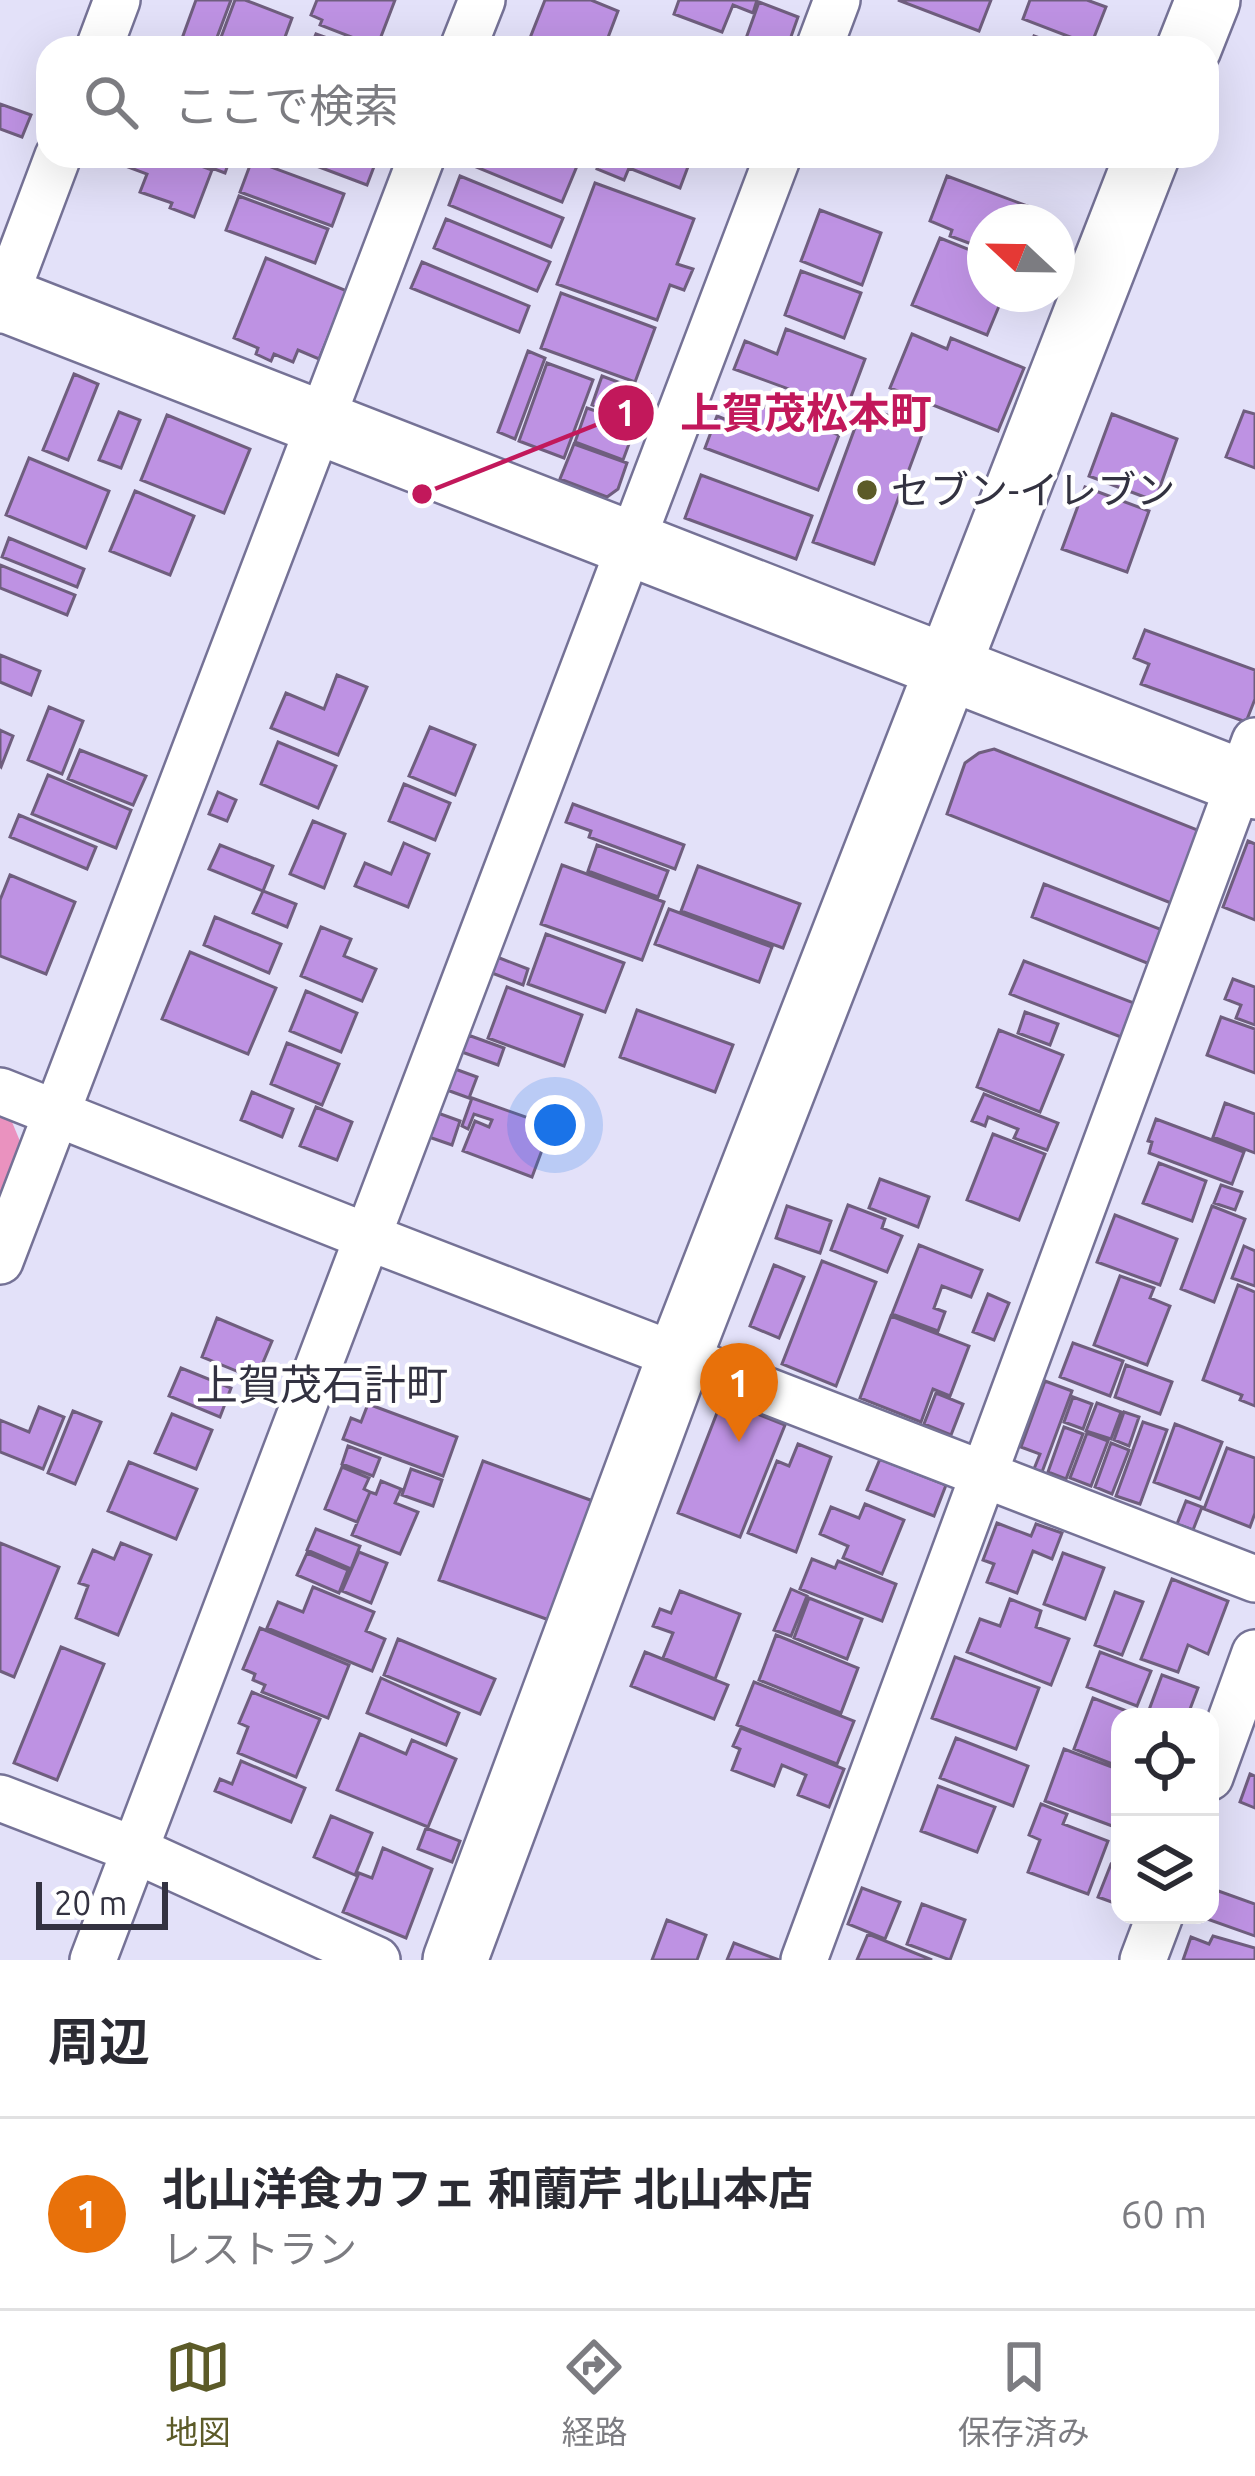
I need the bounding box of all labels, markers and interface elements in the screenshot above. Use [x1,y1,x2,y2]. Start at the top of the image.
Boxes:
search box [36,36,1219,168]
icon: search [78,69,144,135]
text: ここで検索 [174,80,399,131]
north arrow [967,204,1075,312]
callout: 上賀茂松本町 [596,374,956,452]
text: 上賀茂松本町 [680,389,932,436]
text: 1 [616,392,636,433]
place label: セブン-イレブン [891,468,1175,511]
marker: セブン-イレブン [854,477,880,503]
your location [525,1095,585,1155]
pin: 1 [700,1343,778,1442]
district label: 上賀茂石計町 [196,1361,448,1408]
map controls [1111,1708,1219,1924]
button: locate [1111,1708,1219,1816]
button: layers [1111,1816,1219,1924]
scale bar [36,1876,168,1929]
text: 20 m [54,1884,127,1921]
text: 周辺 [48,2012,150,2070]
text: 北山洋食カフェ 和蘭芹 北山本店 [162,2163,813,2214]
text: 1 [76,2192,98,2235]
text: 60 m [1120,2192,1207,2235]
text: レストラン [162,2227,357,2270]
tab: 地図 [165,2334,231,2454]
tab: 経路 [561,2334,627,2454]
tab: 保存済み [958,2334,1090,2454]

